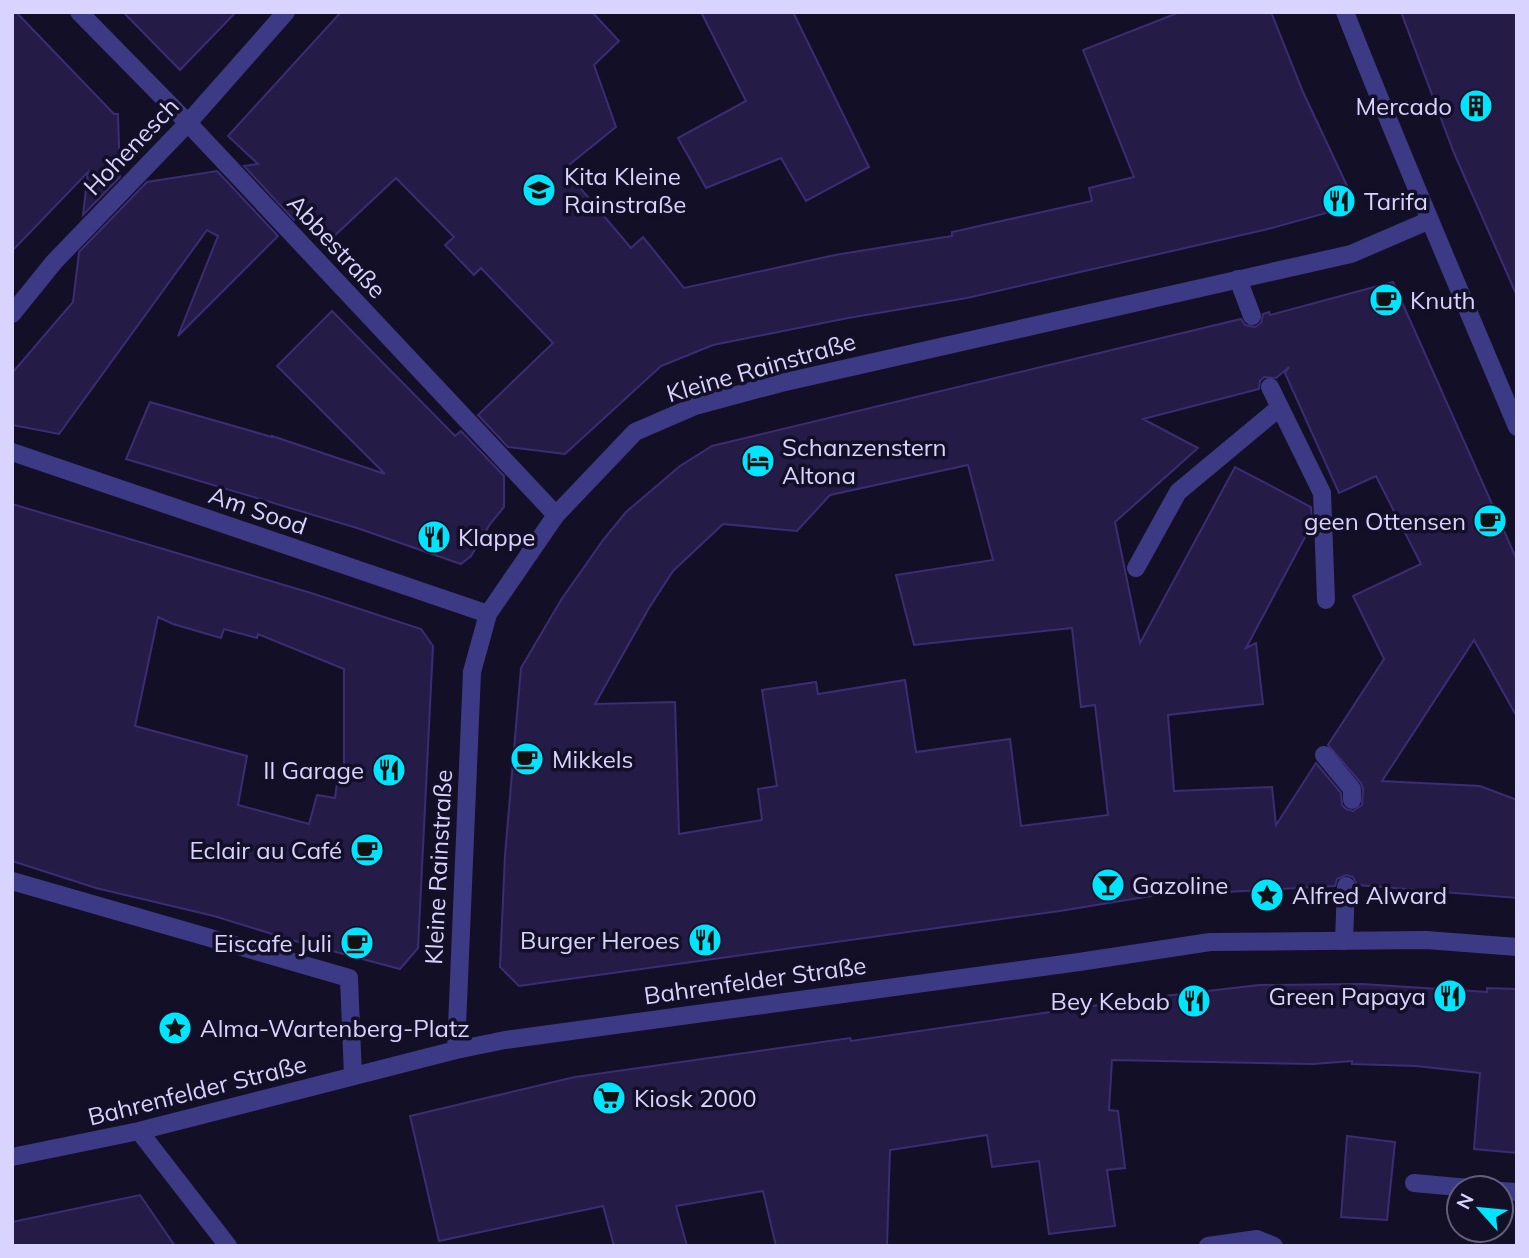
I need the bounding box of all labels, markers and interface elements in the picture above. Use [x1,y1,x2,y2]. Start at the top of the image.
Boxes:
building icon: Mercado [1457,87,1495,125]
street label: Hohenesch [77,91,185,201]
place label: Mercado [1356,91,1452,121]
place label: Kita Kleine Rainstraße [564,161,686,219]
school or university icon: Kita Kleine Rainstraße [520,171,558,209]
restaurant icon: Tarifa [1320,182,1358,220]
place label: Tarifa [1364,186,1428,216]
street label: Abbestraße [281,188,393,304]
cafe icon: Knuth [1367,281,1405,319]
place label: Knuth [1410,285,1476,315]
street label: Kleine Rainstraße [663,326,859,408]
place label: Schanzenstern Altona [782,432,947,490]
hotel icon: Schanzenstern Altona [739,442,777,480]
street label: Am Sood [205,479,311,541]
cafe icon: geen Ottensen [1471,502,1509,540]
place label: geen Ottensen [1304,506,1466,536]
restaurant icon: Klappe [415,518,453,556]
place label: Klappe [458,522,535,552]
cafe icon: Mikkels [508,740,546,778]
place label: Mikkels [552,744,633,774]
restaurant icon: Il Garage [370,751,408,789]
place label: Il Garage [263,755,364,785]
street label: Kleine Rainstraße [418,769,458,965]
cafe icon: Eclair au Café [348,831,386,869]
place label: Eclair au Café [190,835,342,865]
bar icon: Gazoline [1089,866,1127,904]
place label: Gazoline [1132,870,1228,900]
place icon: Alfred Alward [1248,876,1286,914]
place label: Alfred Alward [1292,880,1447,910]
restaurant icon: Burger Heroes [686,921,724,959]
cafe icon: Eiscafe Juli [338,924,376,962]
place label: Burger Heroes [520,925,680,955]
place label: Eiscafe Juli [214,928,332,958]
street label: Bahrenfelder Straße [642,950,868,1010]
restaurant icon: Green Papaya [1431,977,1469,1015]
place label: Green Papaya [1268,981,1426,1011]
restaurant icon: Bey Kebab [1175,982,1213,1020]
place label: Bey Kebab [1051,986,1170,1016]
place icon: Alma-Wartenberg-Platz [156,1009,194,1047]
place label: Alma-Wartenberg-Platz [200,1013,470,1043]
street label: Bahrenfelder Straße [85,1048,309,1132]
supermarket icon: Kiosk 2000 [590,1079,628,1117]
place label: Kiosk 2000 [634,1083,757,1113]
north arrow [1445,1174,1515,1244]
text: N [1451,1189,1479,1213]

